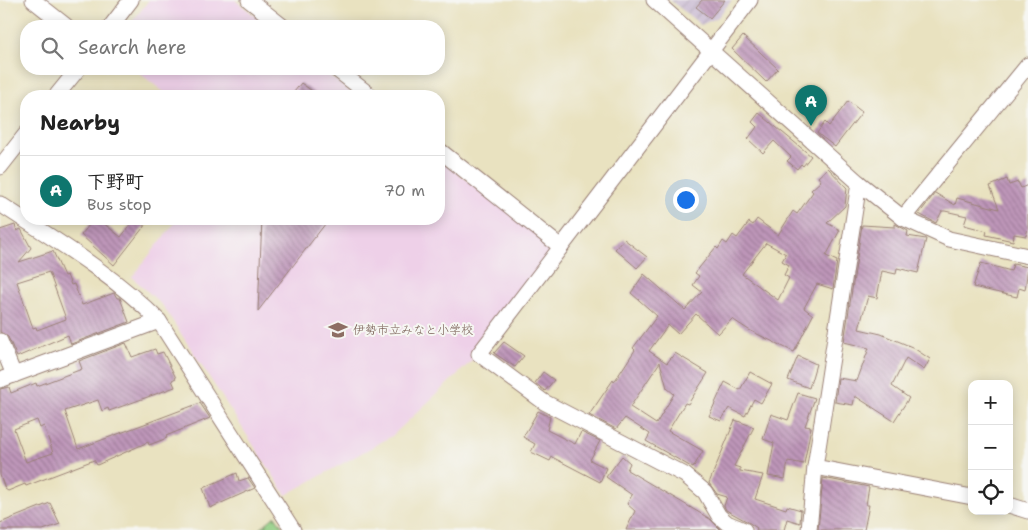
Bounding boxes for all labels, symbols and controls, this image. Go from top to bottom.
search box [20,20,445,75]
icon: search [38,34,66,62]
text: Search here [78,35,187,60]
pin: A [795,85,827,126]
text: Nearby [40,109,120,137]
text: 下野町 [87,169,144,194]
text: A [50,180,62,201]
text: 70 m [384,180,425,201]
your location [673,187,699,213]
text: Bus stop [87,194,152,215]
school or university icon: 伊勢市立みなと小学校 [327,319,349,341]
place label: 伊勢市立みなと小学校 [353,322,473,338]
map controls [968,380,1013,515]
button: + [968,380,1013,425]
button: − [968,425,1013,470]
button: locate [968,470,1013,515]

